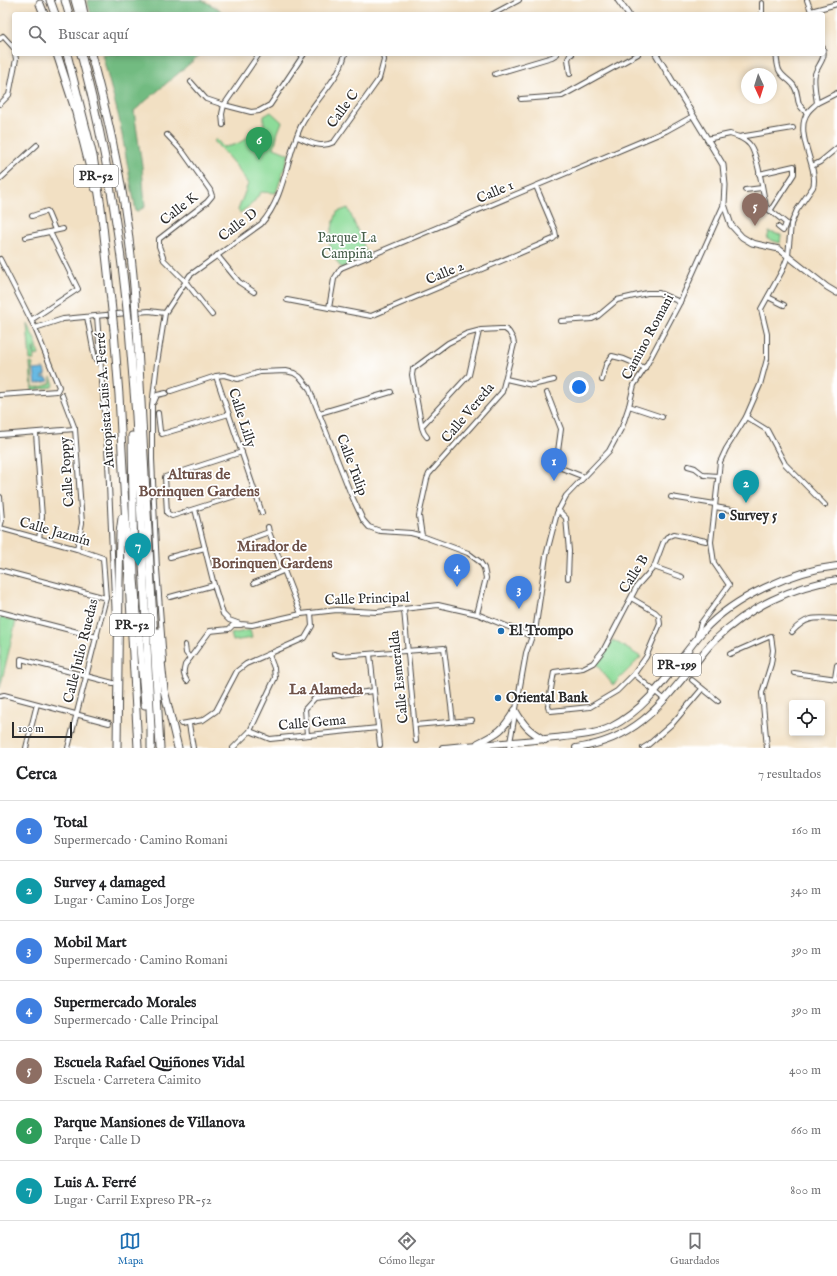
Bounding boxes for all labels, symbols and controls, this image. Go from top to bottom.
search box [12,12,825,56]
icon: search [26,23,48,45]
text: Buscar aquí [58,25,128,44]
north arrow [741,68,777,104]
street label: Calle C [323,86,363,132]
pin: 6 [246,127,272,160]
road number: PR-52 [74,165,118,187]
street label: Calle 1 [474,176,516,208]
street label: Calle K [156,188,202,229]
pin: 5 [742,193,768,226]
street label: Calle D [215,204,261,246]
park label: Parque La Campiña [318,229,377,263]
street label: Calle 2 [423,257,467,289]
street label: Camino Romani [618,291,678,383]
street label: Autopista Luis A. Ferré [91,331,119,469]
your location [569,377,589,397]
street label: Calle Vereda [438,378,499,447]
street label: Calle Lilly [224,386,260,450]
street label: Calle Tulip [332,432,372,499]
street label: Calle Poppy [56,436,78,508]
pin: 1 [541,448,567,481]
district label: Alturas de Borinquen Gardens [139,465,260,501]
pin: 2 [733,470,759,503]
place label: Survey 5 [730,507,777,525]
marker: Survey 5 [717,511,727,521]
street label: Calle Jazmín [17,513,93,551]
pin: 7 [125,533,151,566]
district label: Mirador de Borinquen Gardens [212,537,333,573]
street label: Calle B [615,551,653,597]
pin: 4 [444,554,470,587]
pin: 3 [506,576,532,609]
street label: Calle Principal [324,589,410,609]
street label: Calle Julio Ruedas [59,597,103,705]
road number: PR-52 [110,614,154,636]
place label: El Trompo [509,622,574,640]
marker: El Trompo [496,626,506,636]
street label: Calle Esmeralda [385,629,413,724]
road number: PR-199 [653,654,701,676]
district label: La Alameda [289,680,364,699]
place label: Oriental Bank [506,689,589,707]
marker: Oriental Bank [493,693,503,703]
map controls [789,700,825,736]
button: locate [789,700,825,736]
street label: Calle Gema [278,711,347,735]
scale bar [12,720,72,739]
text: 100 m [18,722,44,736]
text: Cerca [16,764,57,785]
text: 7 resultados [758,766,821,783]
text: Total [54,813,87,832]
text: 1 [27,822,31,839]
text: 160 m [791,822,821,839]
text: Supermercado · Camino Romani [54,832,228,849]
text: Survey 4 damaged [54,873,165,892]
text: 2 [26,882,32,899]
text: 340 m [791,882,821,899]
text: Lugar · Camino Los Jorge [54,892,195,909]
text: Mobil Mart [54,933,127,952]
text: 3 [27,942,31,959]
text: 390 m [791,942,821,959]
text: Supermercado · Camino Romani [54,952,228,969]
text: Supermercado Morales [54,993,196,1012]
text: 4 [26,1002,32,1019]
text: 390 m [791,1002,821,1019]
text: Supermercado · Calle Principal [54,1012,218,1029]
text: Escuela Rafael Quiñones Vidal [54,1053,245,1072]
text: 5 [27,1062,31,1079]
text: 400 m [789,1062,821,1079]
text: Escuela · Carretera Caimito [54,1072,201,1089]
text: Parque Mansiones de Villanova [54,1113,245,1132]
text: 6 [26,1122,32,1139]
text: 660 m [791,1122,821,1139]
text: Parque · Calle D [54,1132,141,1149]
text: Luis A. Ferré [54,1173,136,1192]
text: 7 [26,1182,32,1199]
text: 800 m [790,1182,821,1199]
text: Lugar · Carril Expreso PR-52 [54,1192,212,1209]
tab: Mapa [118,1230,143,1268]
tab: Cómo llegar [378,1230,435,1268]
tab: Guardados [670,1230,719,1268]

